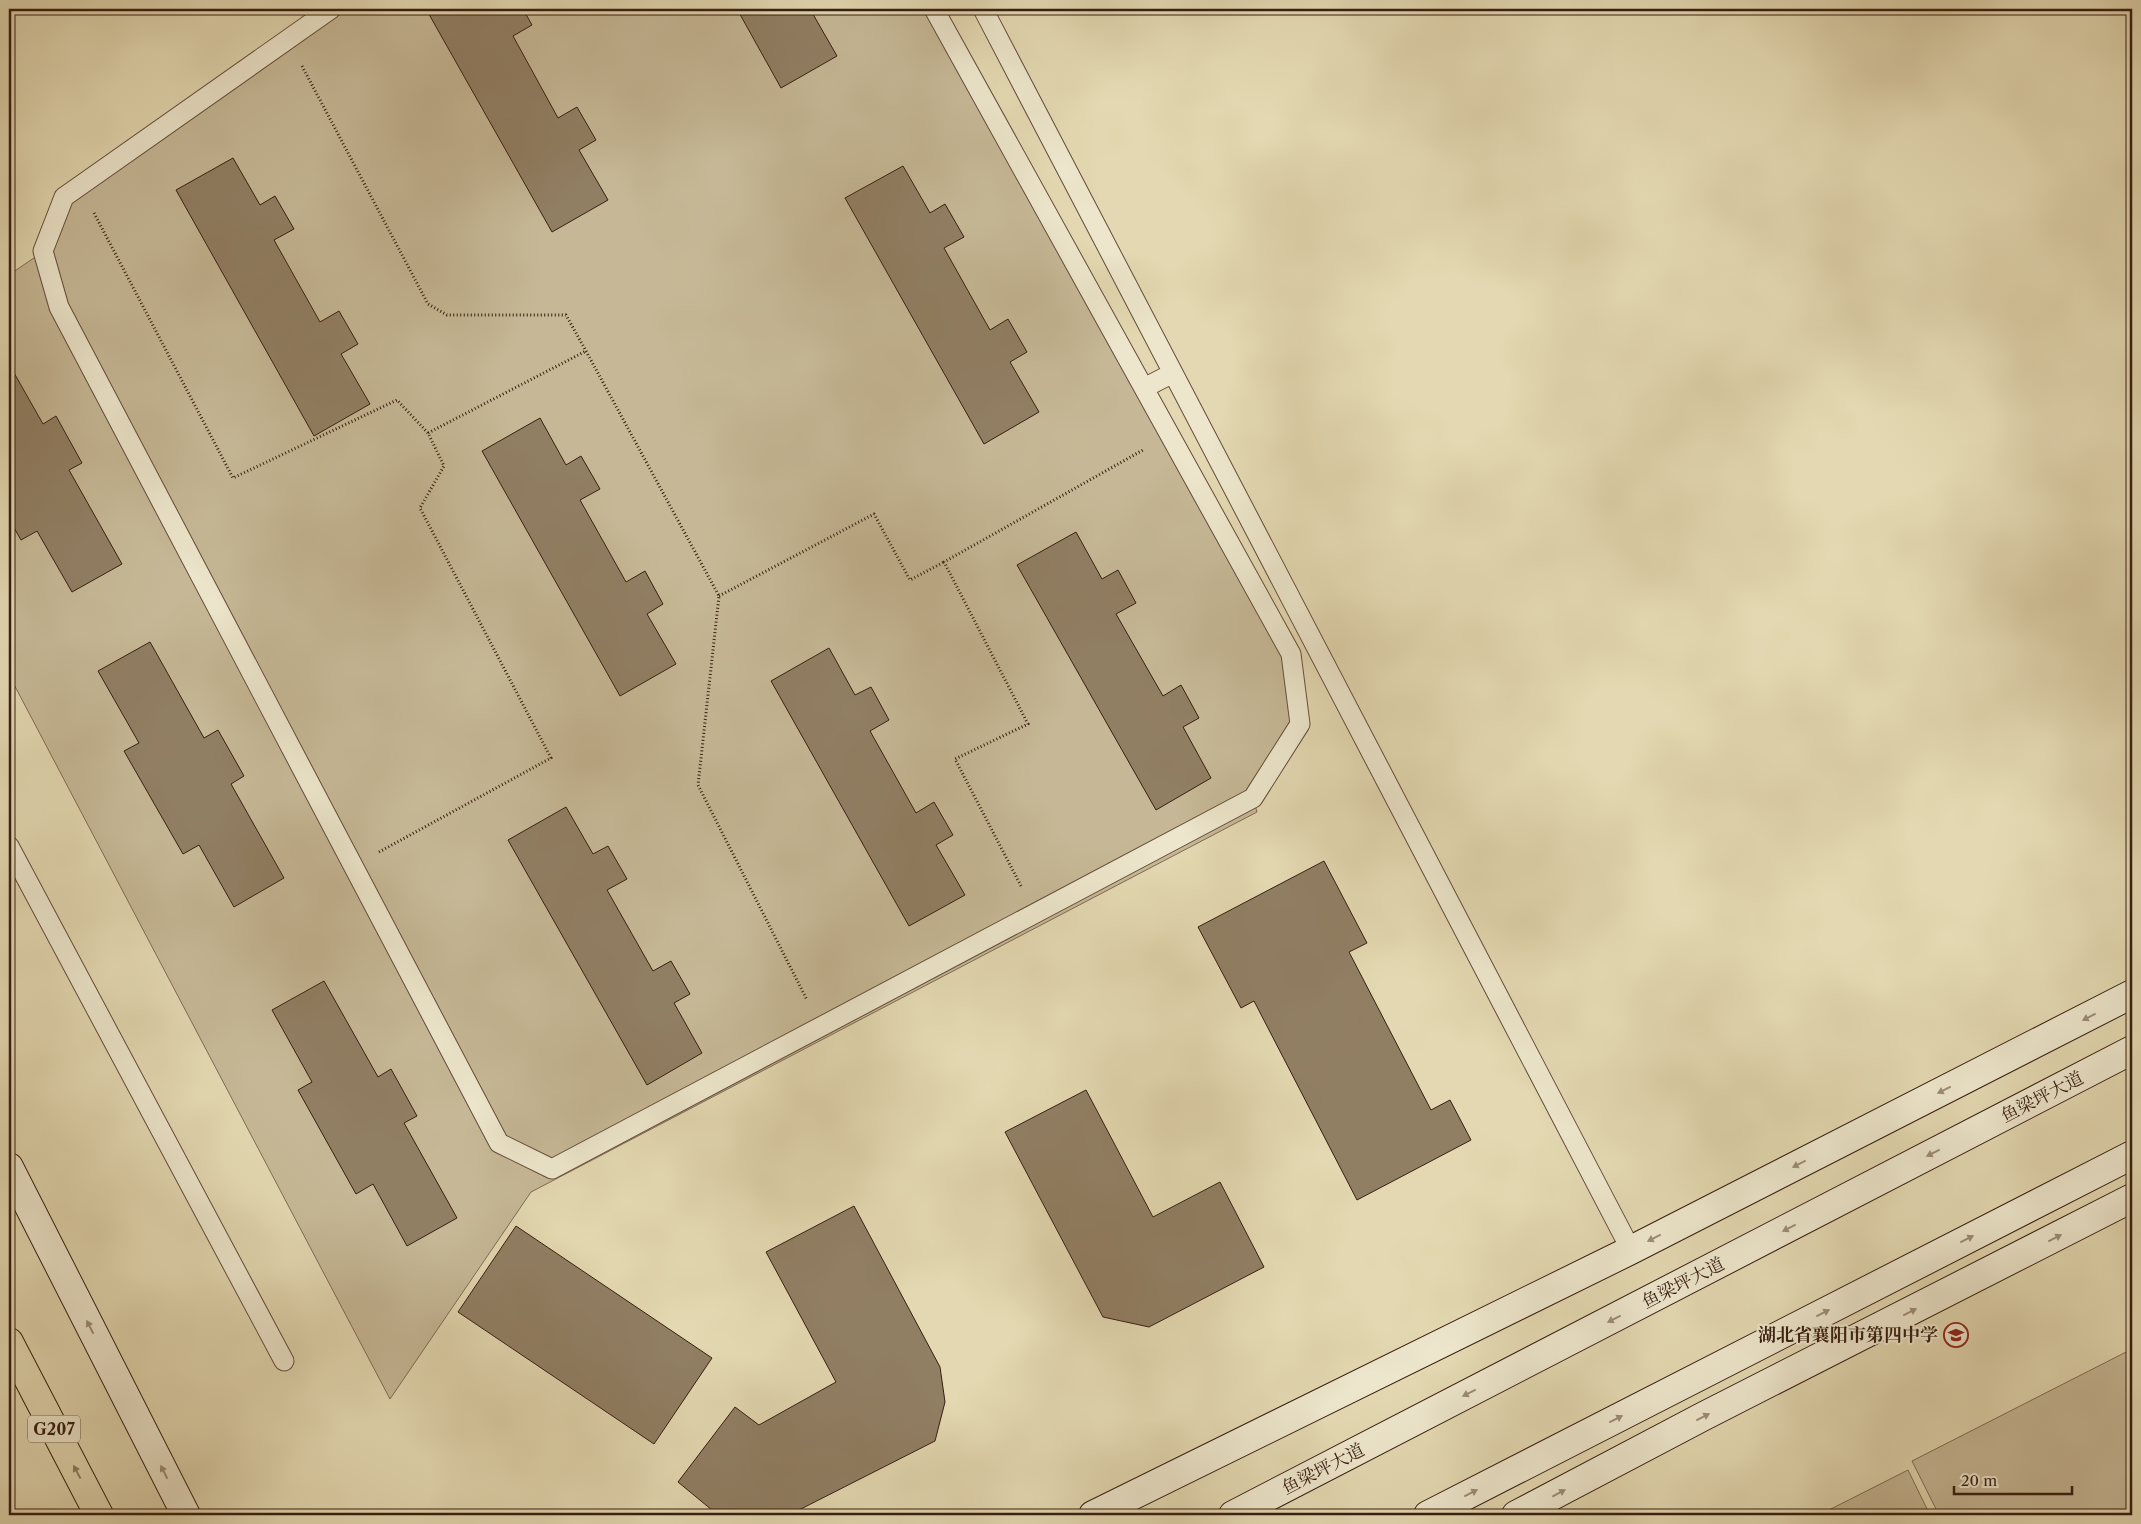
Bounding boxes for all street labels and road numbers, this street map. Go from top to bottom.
street label: 鱼梁坪大道 [1997,1067,2087,1127]
street label: 鱼梁坪大道 [1638,1253,1728,1313]
road number: G207 [28,1416,80,1442]
street label: 鱼梁坪大道 [1278,1439,1368,1499]

